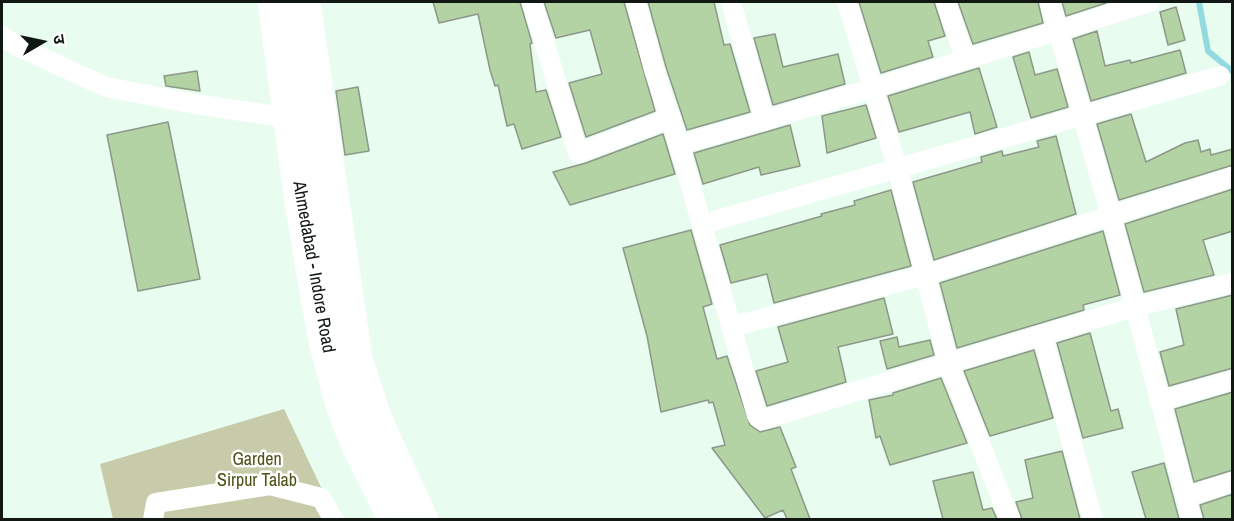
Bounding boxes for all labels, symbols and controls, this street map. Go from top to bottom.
north arrow [12,12,72,72]
text: उ [48,33,71,46]
street label: Ahmedabad - Indore Road [287,179,339,355]
park label: Garden Sirpur Talab [217,449,297,492]

